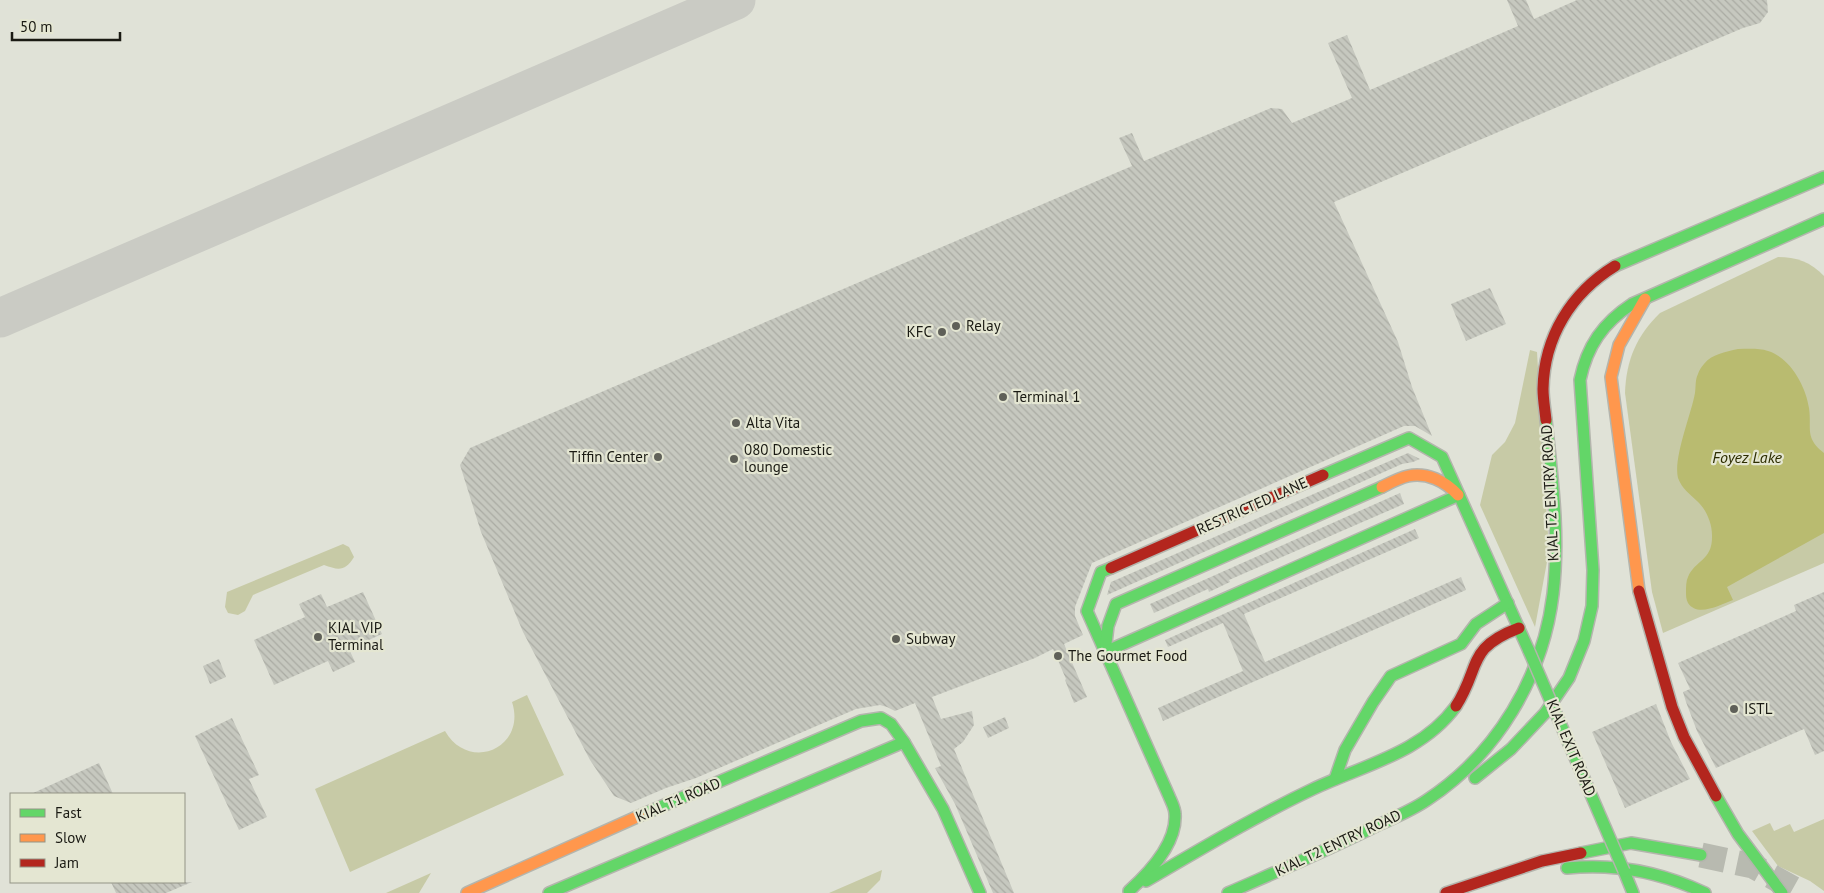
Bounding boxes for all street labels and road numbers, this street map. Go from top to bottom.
street label: KIAL T2 ENTRY ROAD [1536,424,1563,562]
street label: RESTRICTED LANE [1193,473,1310,539]
street label: KIAL EXIT ROAD [1542,696,1600,799]
street label: KIAL T1 ROAD [633,773,723,826]
street label: KIAL T2 ENTRY ROAD [1272,805,1404,880]

